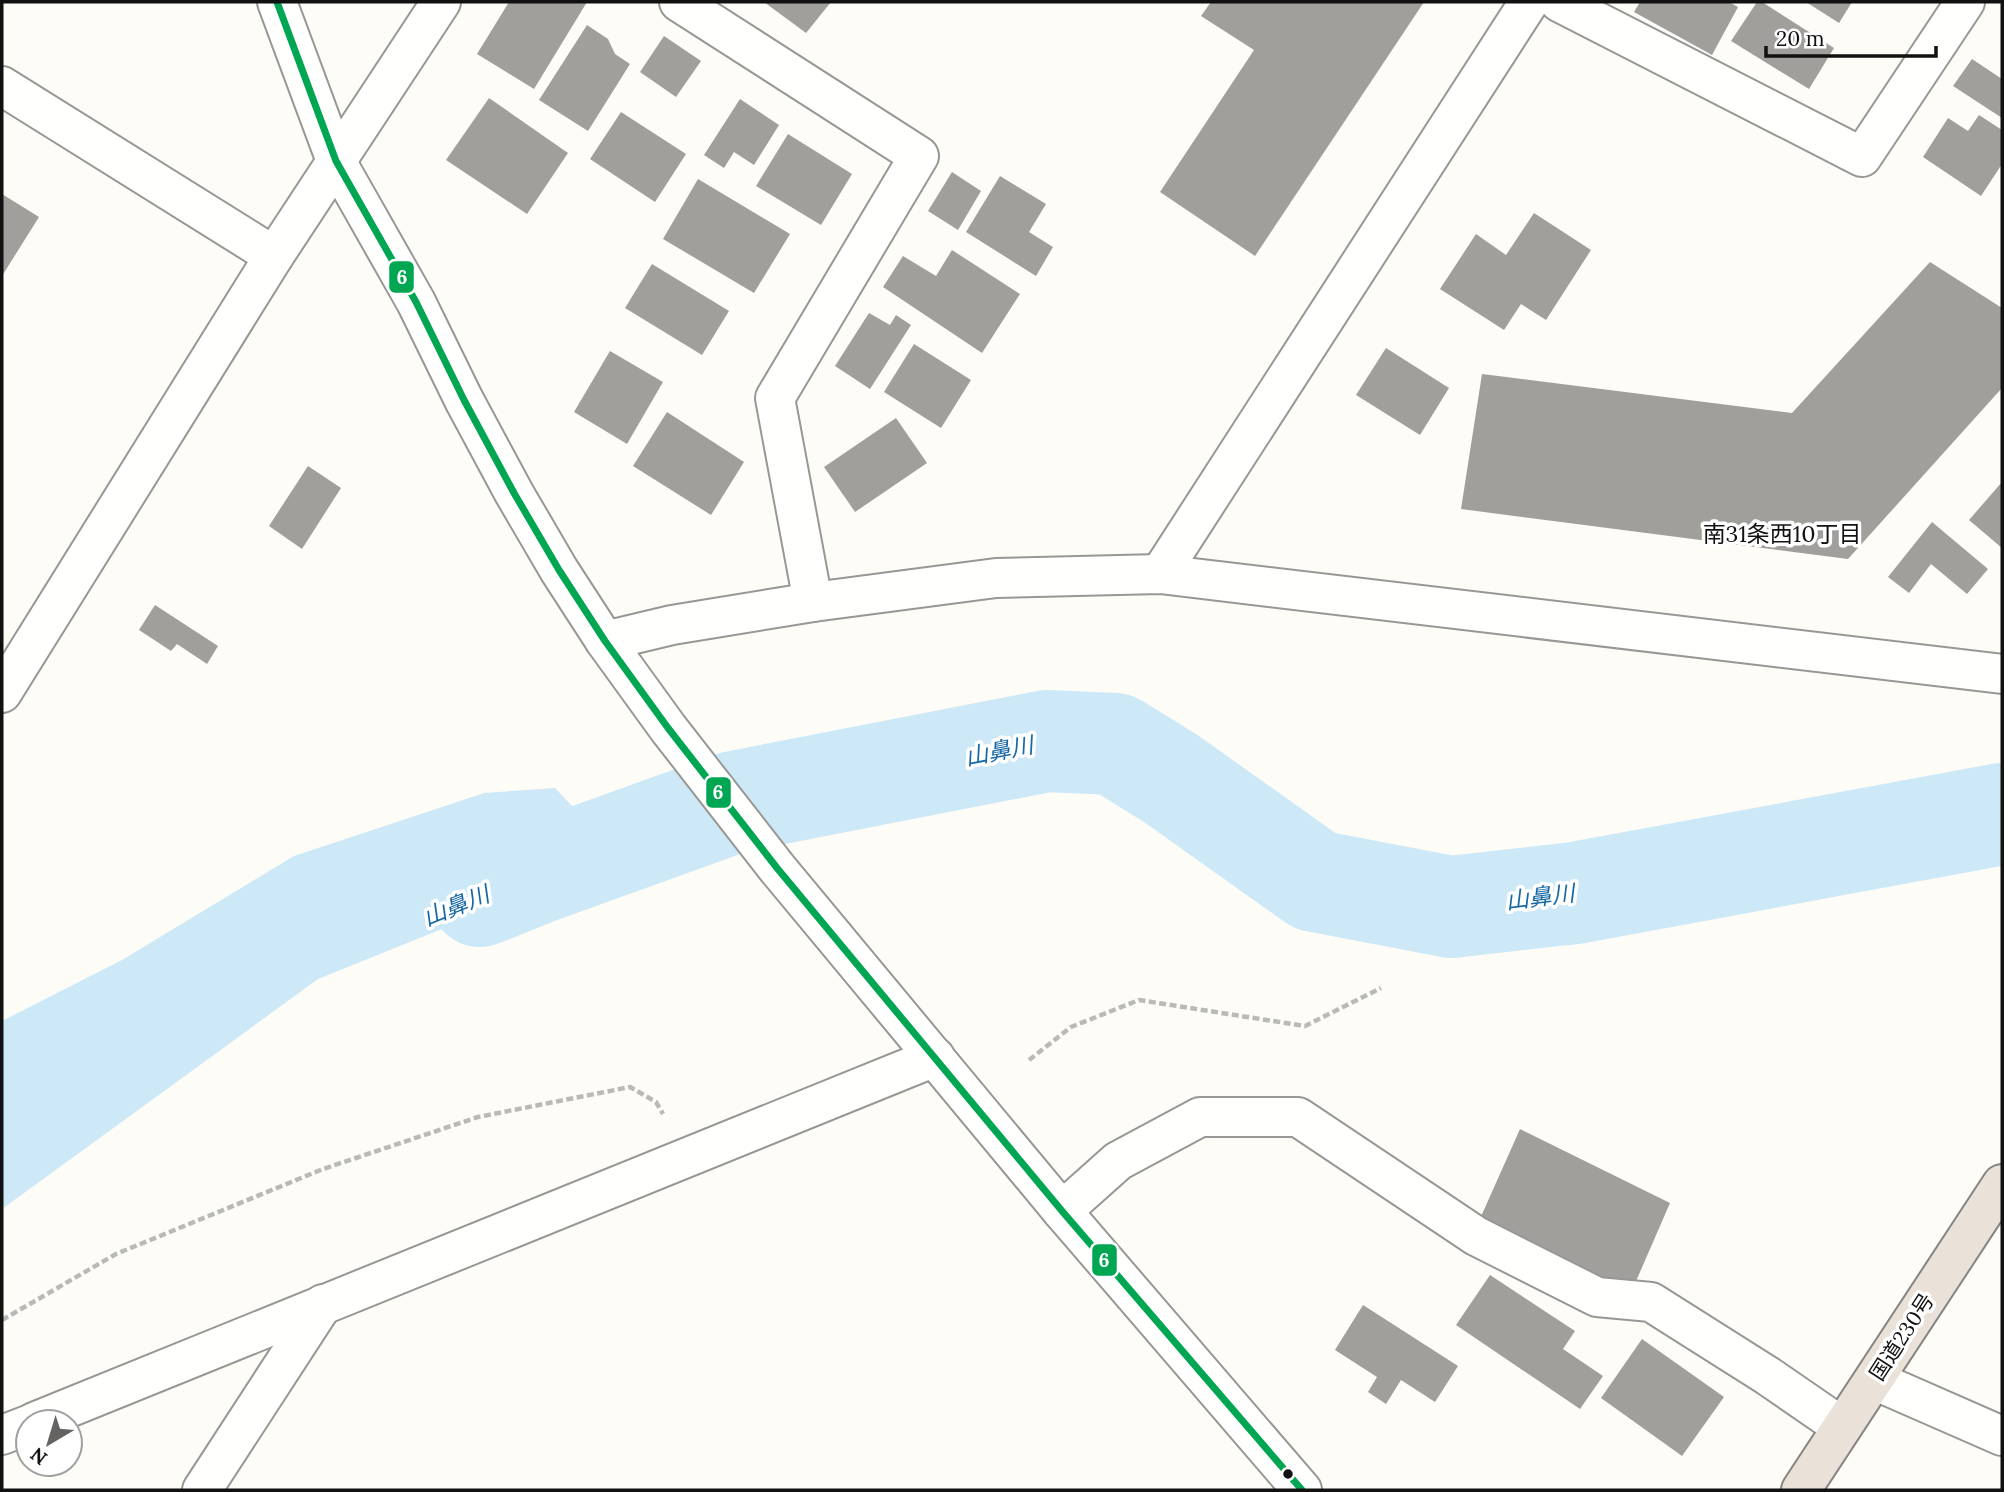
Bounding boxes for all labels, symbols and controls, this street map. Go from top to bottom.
scale bar [1766,14,1936,58]
text: 20 m [1776,25,1825,52]
line badge: 6 [388,260,415,294]
text: 6 [397,265,408,289]
district label: 南31条西10丁目 [1703,519,1861,548]
water label: 山鼻川 [962,729,1038,771]
line badge: 6 [705,776,732,809]
text: 6 [713,780,724,804]
water label: 山鼻川 [418,878,496,932]
water label: 山鼻川 [1504,878,1579,915]
line badge: 6 [1091,1243,1118,1277]
text: 6 [1099,1248,1110,1272]
street label: 国道230号 [1863,1288,1940,1385]
north arrow [14,1408,84,1478]
text: N [25,1442,52,1470]
unlabelled marker [1281,1467,1295,1481]

